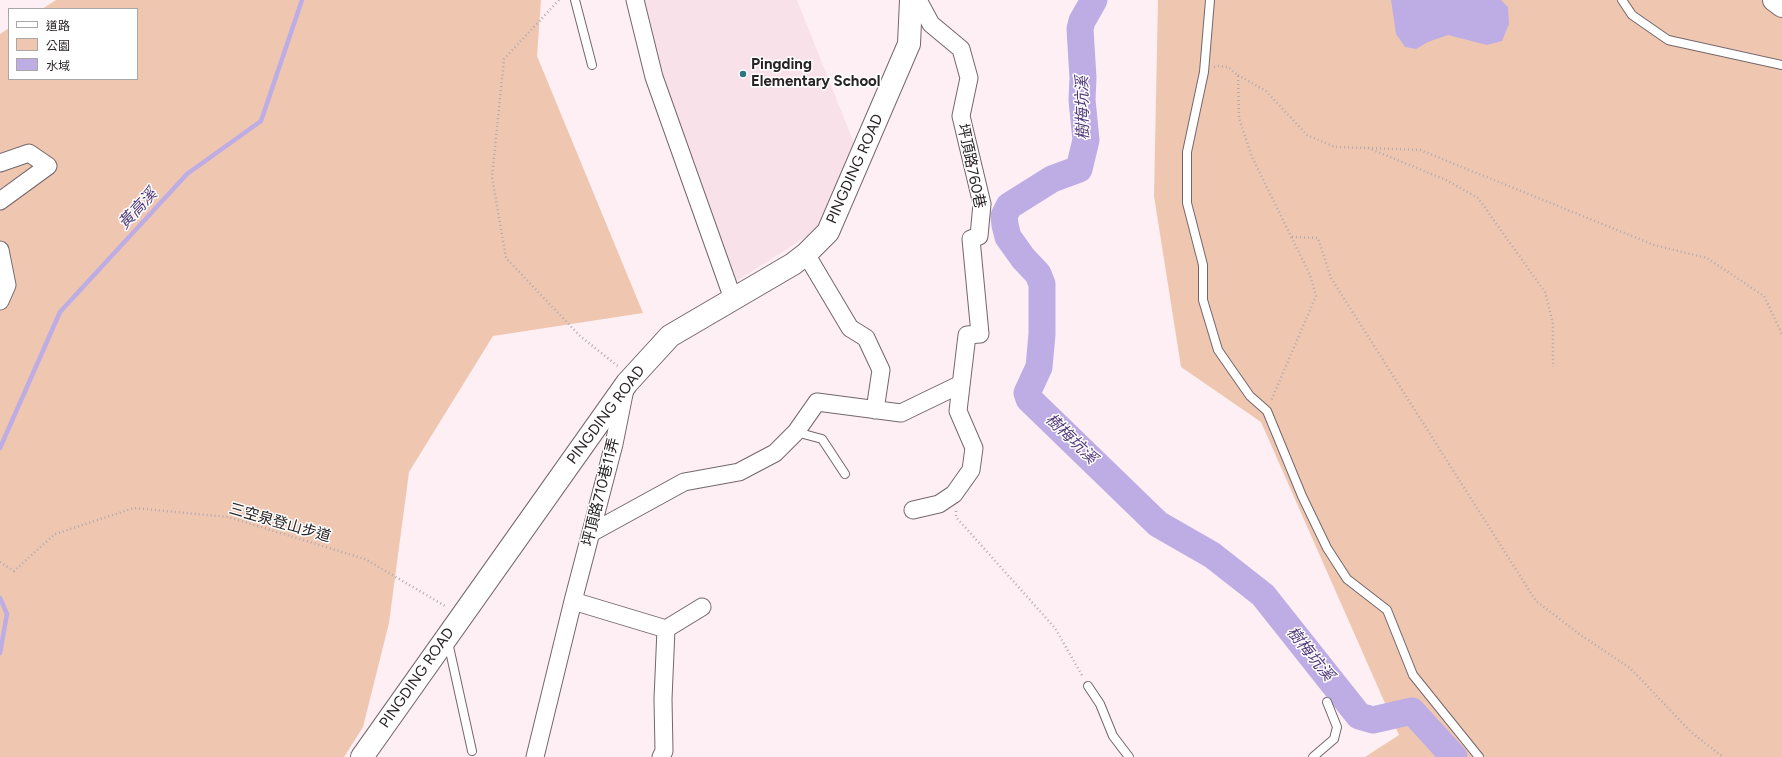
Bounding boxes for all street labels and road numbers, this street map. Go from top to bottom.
street label: PINGDING ROAD [823,111,887,227]
street label: 坪頂路760巷 [953,122,989,210]
street label: PINGDING ROAD [563,362,649,468]
street label: 坪頂路710巷11弄 [579,436,623,548]
street label: 三空泉登山步道 [227,500,333,546]
street label: PINGDING ROAD [376,624,458,732]

